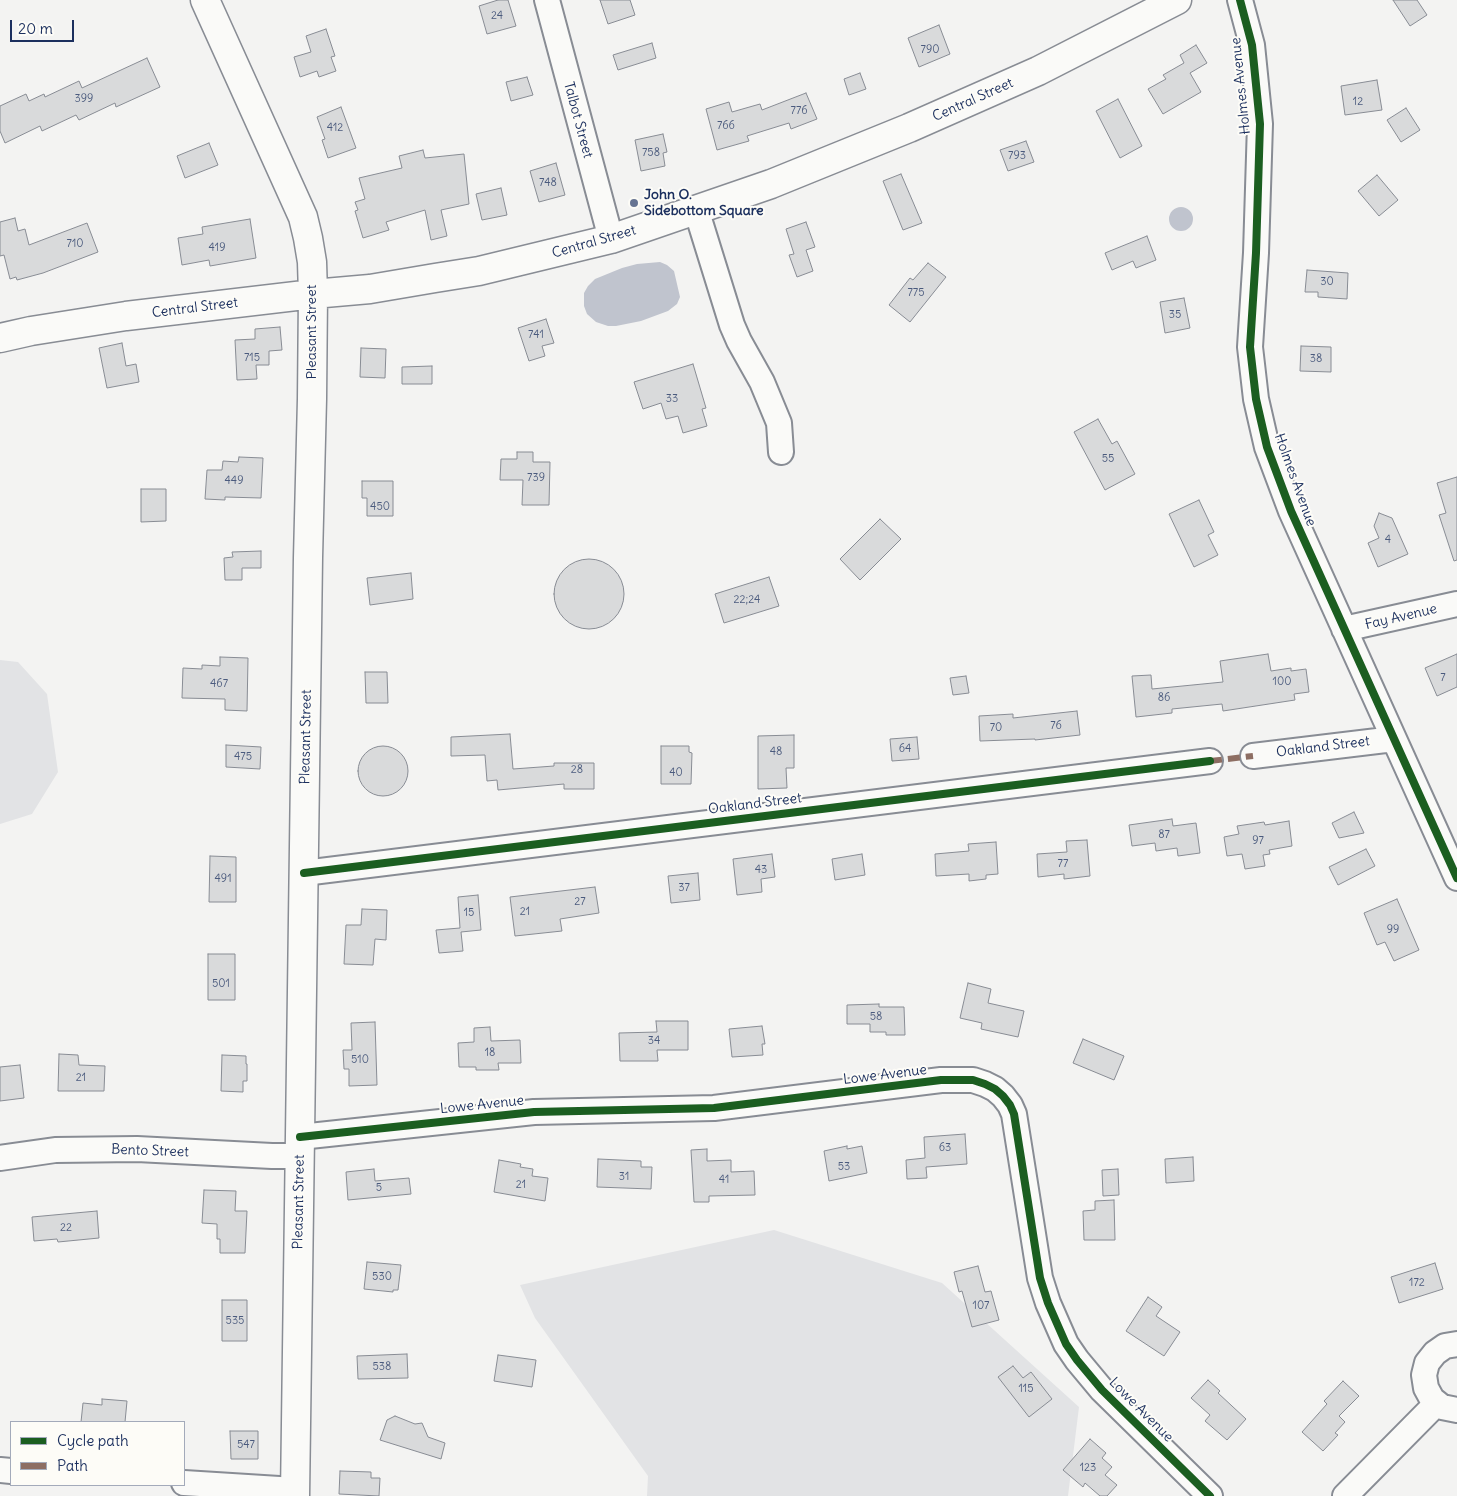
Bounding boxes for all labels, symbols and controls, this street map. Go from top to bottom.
house number: 24 [491,9,503,23]
scale bar [12,10,76,42]
text: 20 m [18,19,53,38]
street label: Holmes Avenue [1228,37,1254,135]
house number: 790 [921,43,939,57]
street label: Central Street [930,75,1016,125]
street label: Talbot Street [560,80,596,160]
house number: 399 [75,92,93,106]
house number: 12 [1353,95,1363,109]
house number: 776 [791,104,807,118]
house number: 766 [717,119,735,133]
house number: 412 [327,121,343,135]
house number: 758 [642,146,660,160]
house number: 793 [1008,149,1026,163]
house number: 748 [539,176,557,190]
place label: John O. Sidebottom Square [644,187,764,220]
marker: John O. Sidebottom Square [628,197,640,209]
street label: Central Street [550,222,638,262]
house number: 710 [67,237,83,251]
house number: 419 [209,241,225,255]
house number: 30 [1320,275,1334,289]
street label: Pleasant Street [304,285,320,379]
house number: 775 [907,286,925,300]
street label: Central Street [151,294,239,322]
house number: 35 [1169,308,1181,322]
house number: 741 [528,328,544,342]
house number: 715 [244,351,260,365]
house number: 38 [1310,352,1322,366]
house number: 33 [666,392,678,406]
street label: Holmes Avenue [1270,431,1320,529]
house number: 55 [1102,452,1114,466]
house number: 739 [527,471,545,485]
house number: 449 [224,474,244,488]
house number: 450 [370,500,390,514]
house number: 4 [1385,533,1391,547]
house number: 22;24 [734,593,760,607]
street label: Fay Avenue [1363,601,1439,633]
house number: 7 [1440,671,1446,685]
house number: 100 [1273,675,1291,689]
house number: 467 [210,677,228,691]
street label: Pleasant Street [297,689,315,785]
house number: 86 [1158,691,1170,705]
house number: 76 [1050,719,1062,733]
house number: 70 [990,721,1002,735]
street label: Oakland Street [1275,733,1371,761]
house number: 64 [899,742,911,756]
house number: 48 [770,745,782,759]
house number: 475 [234,750,252,764]
house number: 28 [571,763,583,777]
house number: 40 [669,766,683,780]
street label: Oakland Street [707,790,803,818]
house number: 87 [1158,828,1170,842]
house number: 97 [1252,834,1264,848]
house number: 77 [1058,857,1068,871]
house number: 43 [755,863,767,877]
house number: 491 [214,872,232,886]
house number: 37 [678,881,690,895]
house number: 27 [574,895,586,909]
house number: 21 [520,905,530,919]
house number: 15 [464,906,474,920]
house number: 99 [1387,923,1399,937]
house number: 501 [212,977,230,991]
house number: 58 [870,1010,882,1024]
house number: 34 [648,1034,660,1048]
house number: 18 [485,1046,495,1060]
house number: 510 [351,1053,369,1067]
street label: Lowe Avenue [842,1062,928,1088]
house number: 21 [76,1071,86,1085]
street label: Lowe Avenue [439,1092,525,1118]
street label: Bento Street [111,1141,189,1161]
house number: 63 [939,1141,951,1155]
street label: Pleasant Street [290,1154,308,1250]
house number: 53 [838,1160,850,1174]
house number: 31 [619,1170,629,1184]
house number: 41 [719,1173,729,1187]
house number: 21 [516,1178,526,1192]
house number: 5 [376,1181,382,1195]
house number: 22 [60,1221,72,1235]
house number: 530 [372,1270,392,1284]
house number: 172 [1409,1276,1425,1290]
house number: 107 [973,1299,989,1313]
house number: 535 [226,1314,244,1328]
house number: 538 [373,1360,391,1374]
street label: Lowe Avenue [1105,1374,1177,1446]
house number: 115 [1018,1382,1034,1396]
legend [10,1421,185,1486]
text: Cycle path [57,1431,129,1450]
house number: 547 [237,1438,255,1452]
text: Path [57,1456,88,1475]
house number: 123 [1080,1461,1096,1475]

